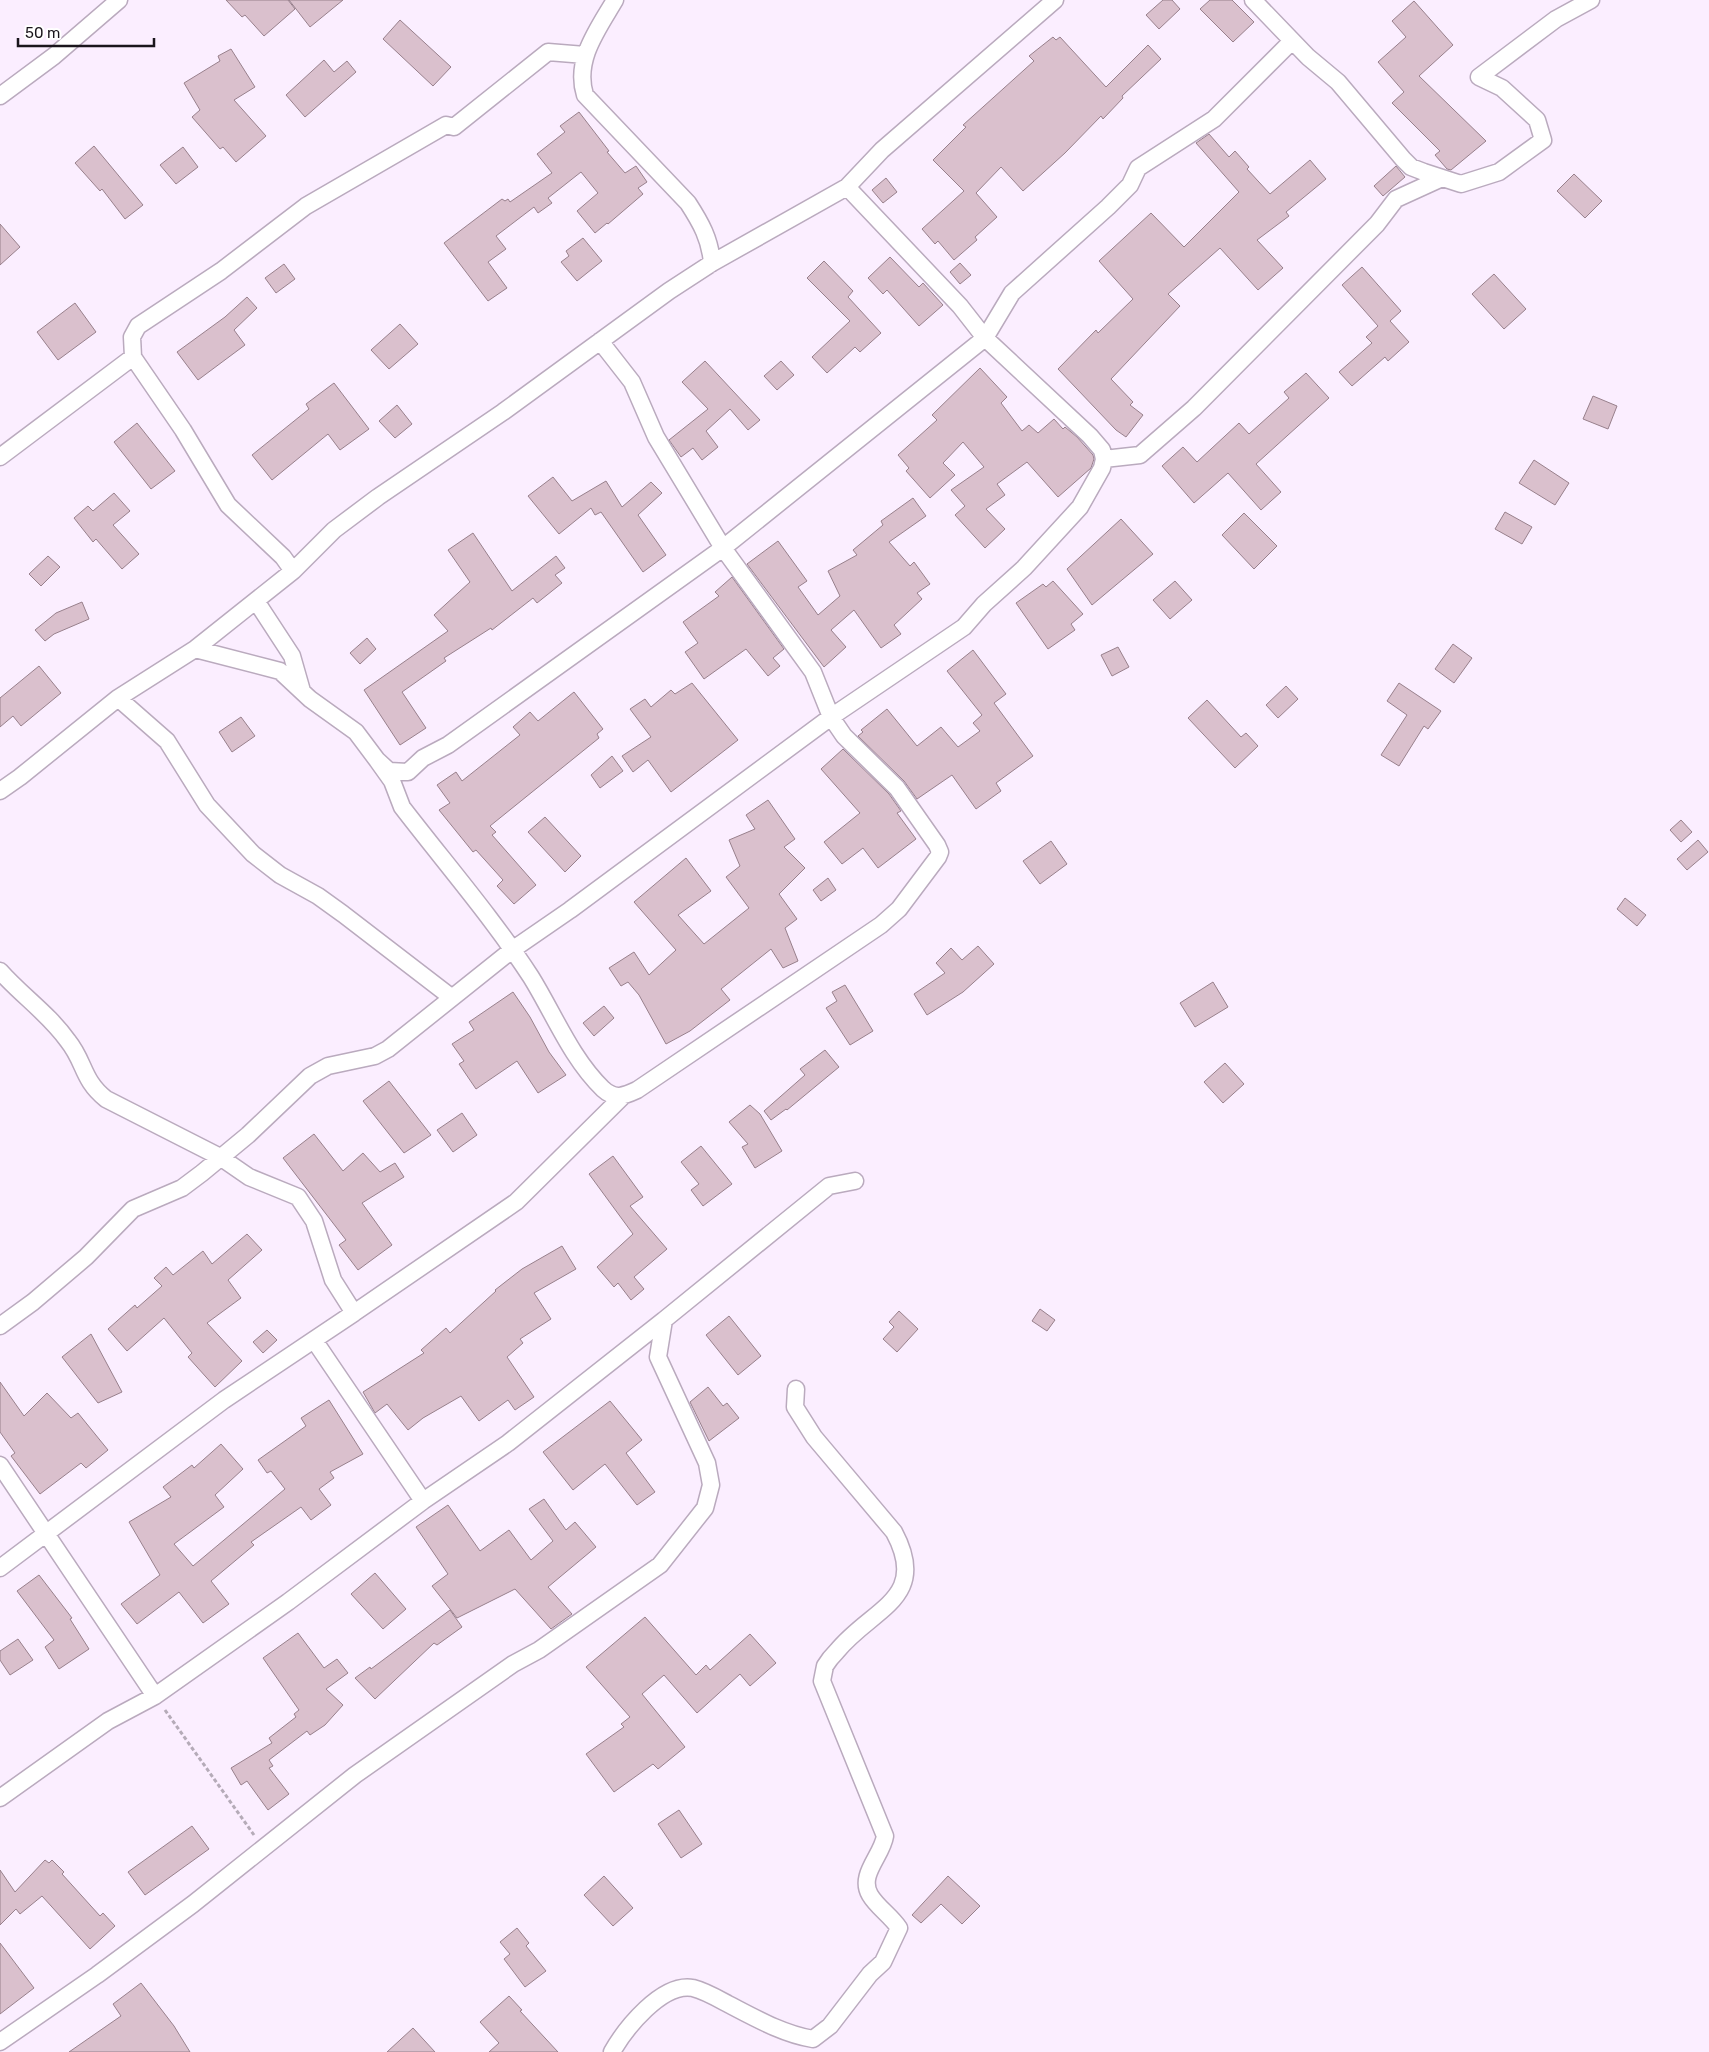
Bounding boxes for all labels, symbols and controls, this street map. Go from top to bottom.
scale bar [18,15,154,47]
text: 50 m [25,24,60,42]

